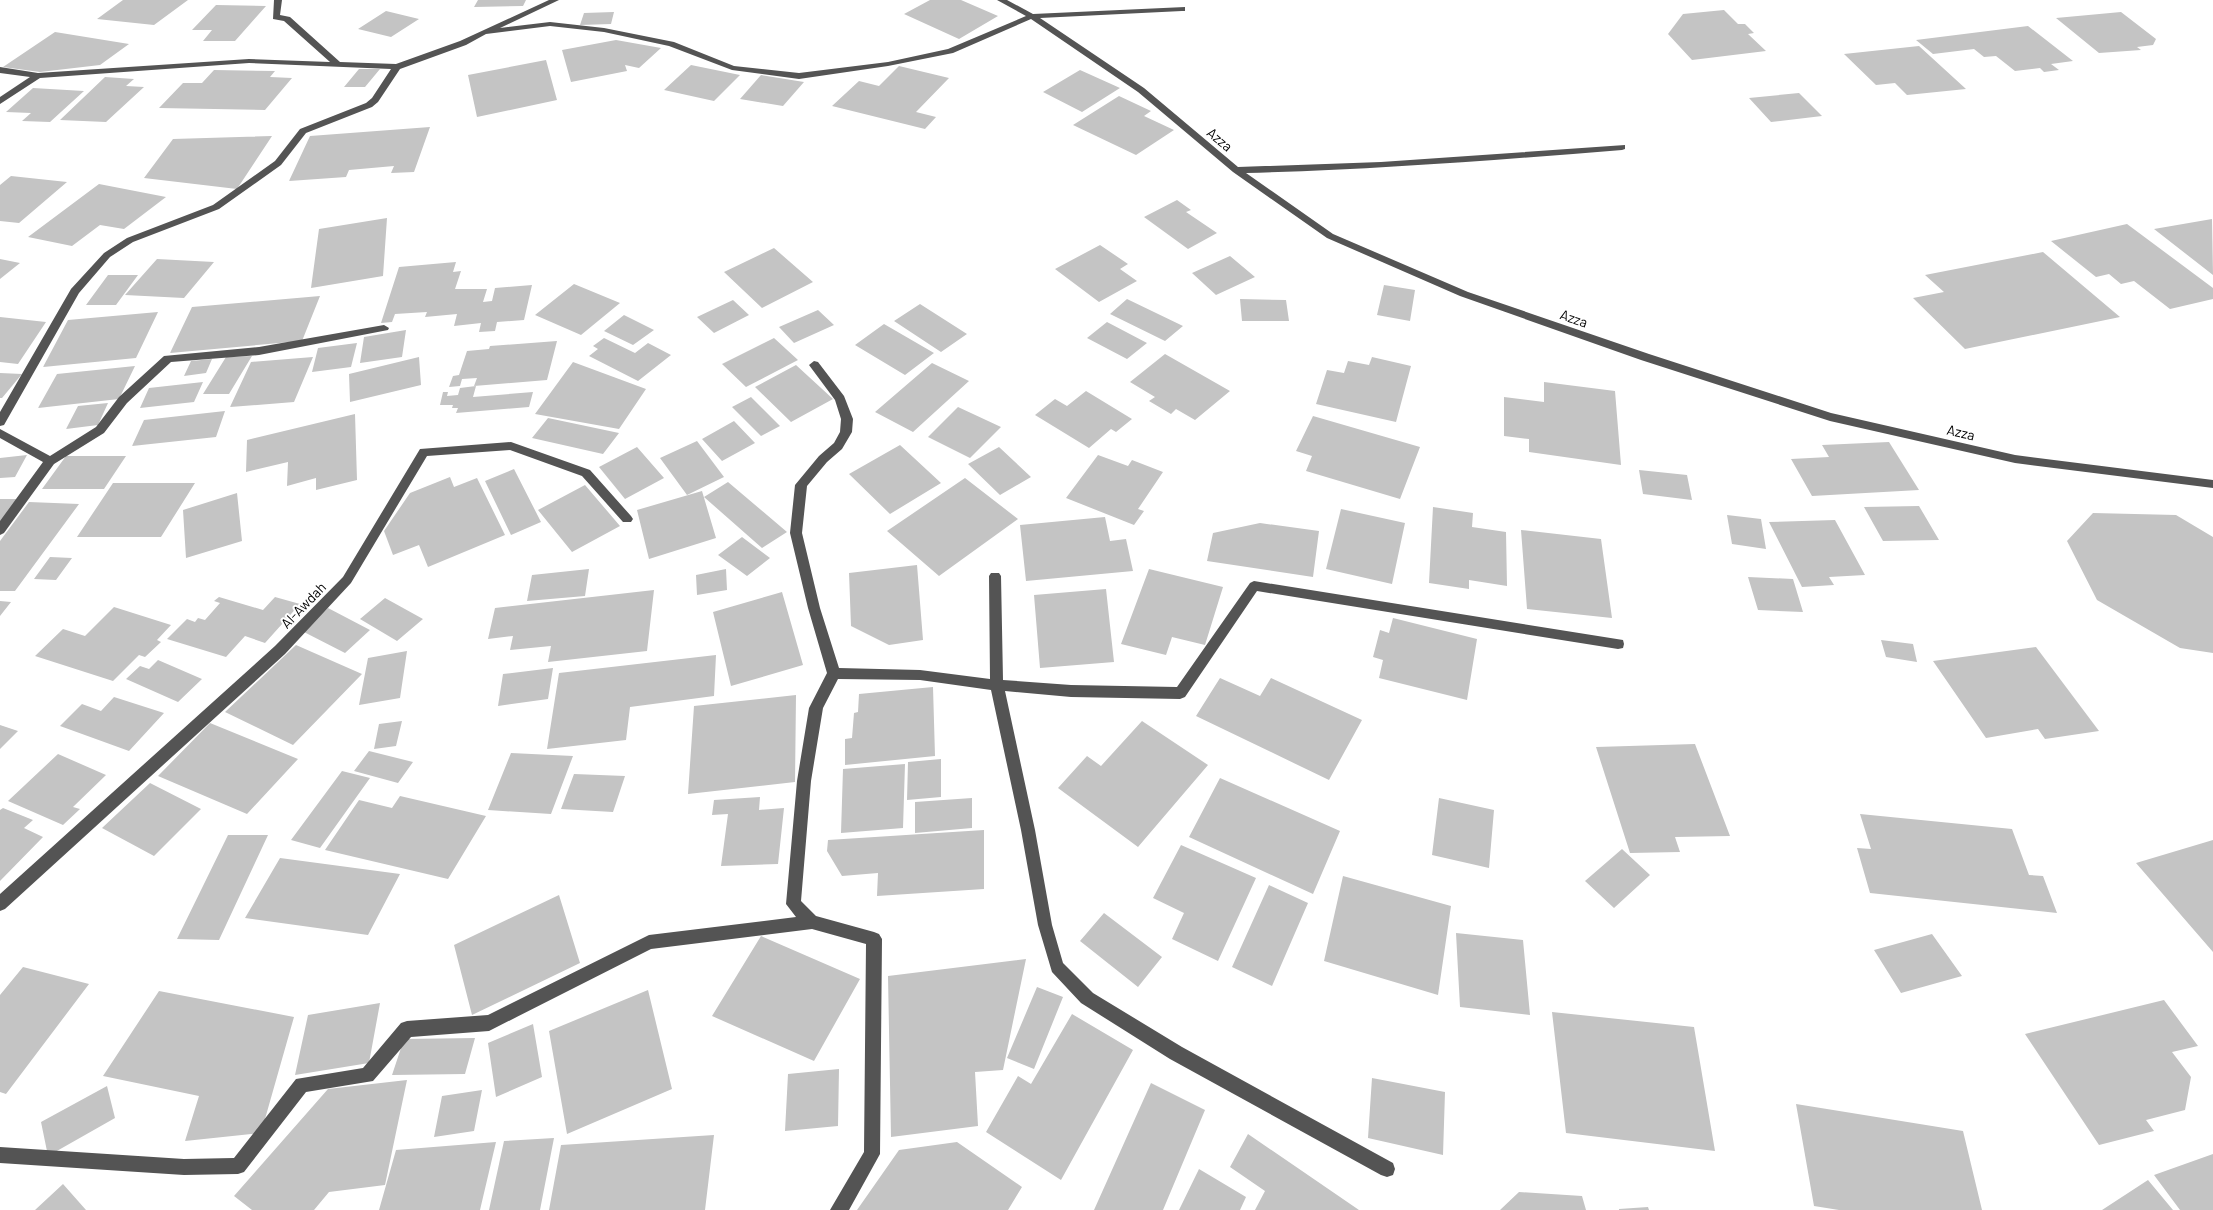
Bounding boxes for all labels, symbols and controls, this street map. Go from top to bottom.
street label: Azza [1204,123,1236,155]
street label: Azza [1558,305,1590,331]
street label: Azza [1945,421,1977,443]
street label: Al-Awdah [277,578,329,632]

